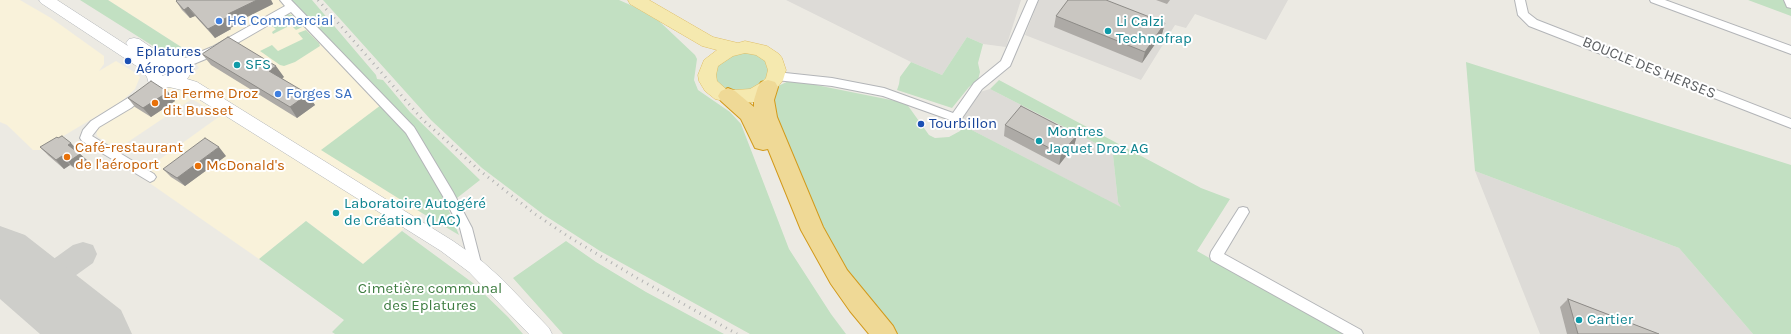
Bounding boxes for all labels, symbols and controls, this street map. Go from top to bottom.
place label: HG Commercial [227,12,333,30]
place label: Li Calzi Technofrap [1116,13,1192,48]
marker: HG Commercial [214,16,224,26]
marker: Li Calzi Technofrap [1103,26,1113,36]
street label: BOUCLE DES HERSES [1580,33,1718,103]
place label: Eplatures Aéroport [136,43,201,78]
marker: Eplatures Aéroport [123,56,133,66]
place label: SFS [245,56,271,74]
marker: SFS [232,60,242,70]
place label: La Ferme Droz dit Busset [163,85,258,120]
place label: Forges SA [286,85,352,103]
marker: Forges SA [273,89,283,99]
marker: La Ferme Droz dit Busset [150,98,160,108]
place label: Tourbillon [929,115,997,133]
marker: Tourbillon [916,119,926,129]
place label: Montres Jaquet Droz AG [1047,123,1149,158]
marker: Montres Jaquet Droz AG [1034,136,1044,146]
place label: Café-restaurant de l'aéroport [75,139,183,174]
marker: Café-restaurant de l'aéroport [62,152,72,162]
place label: McDonald's [206,157,285,175]
marker: McDonald's [193,161,203,171]
place label: Laboratoire Autogéré de Création (LAC) [344,195,486,230]
marker: Laboratoire Autogéré de Création (LAC) [331,208,341,218]
park label: Cimetière communal des Eplatures [358,280,502,315]
place label: Cartier [1587,311,1633,329]
marker: Cartier [1574,315,1584,325]

